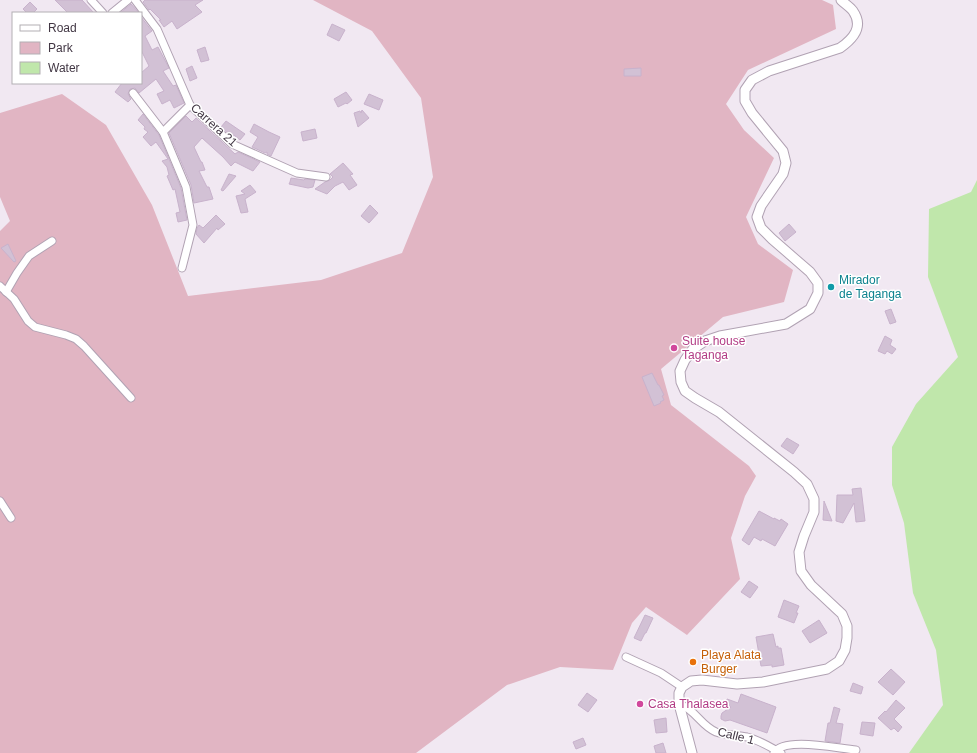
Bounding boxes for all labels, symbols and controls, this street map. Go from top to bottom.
legend [12,12,142,84]
text: Road [48,21,77,35]
text: Park [48,41,74,55]
text: Water [48,61,80,75]
street label: Carrera 21 [188,101,240,150]
place label: Mirador de Taganga [839,273,902,301]
marker: Mirador de Taganga [826,282,836,292]
place label: Suite house Taganga [682,334,746,362]
marker: Suite house Taganga [669,343,679,353]
place label: Playa Alata Burger [701,648,761,676]
marker: Playa Alata Burger [688,657,698,667]
place label: Casa Thalasea [648,697,729,711]
marker: Casa Thalasea [635,699,645,709]
street label: Calle 1 [716,725,756,747]

